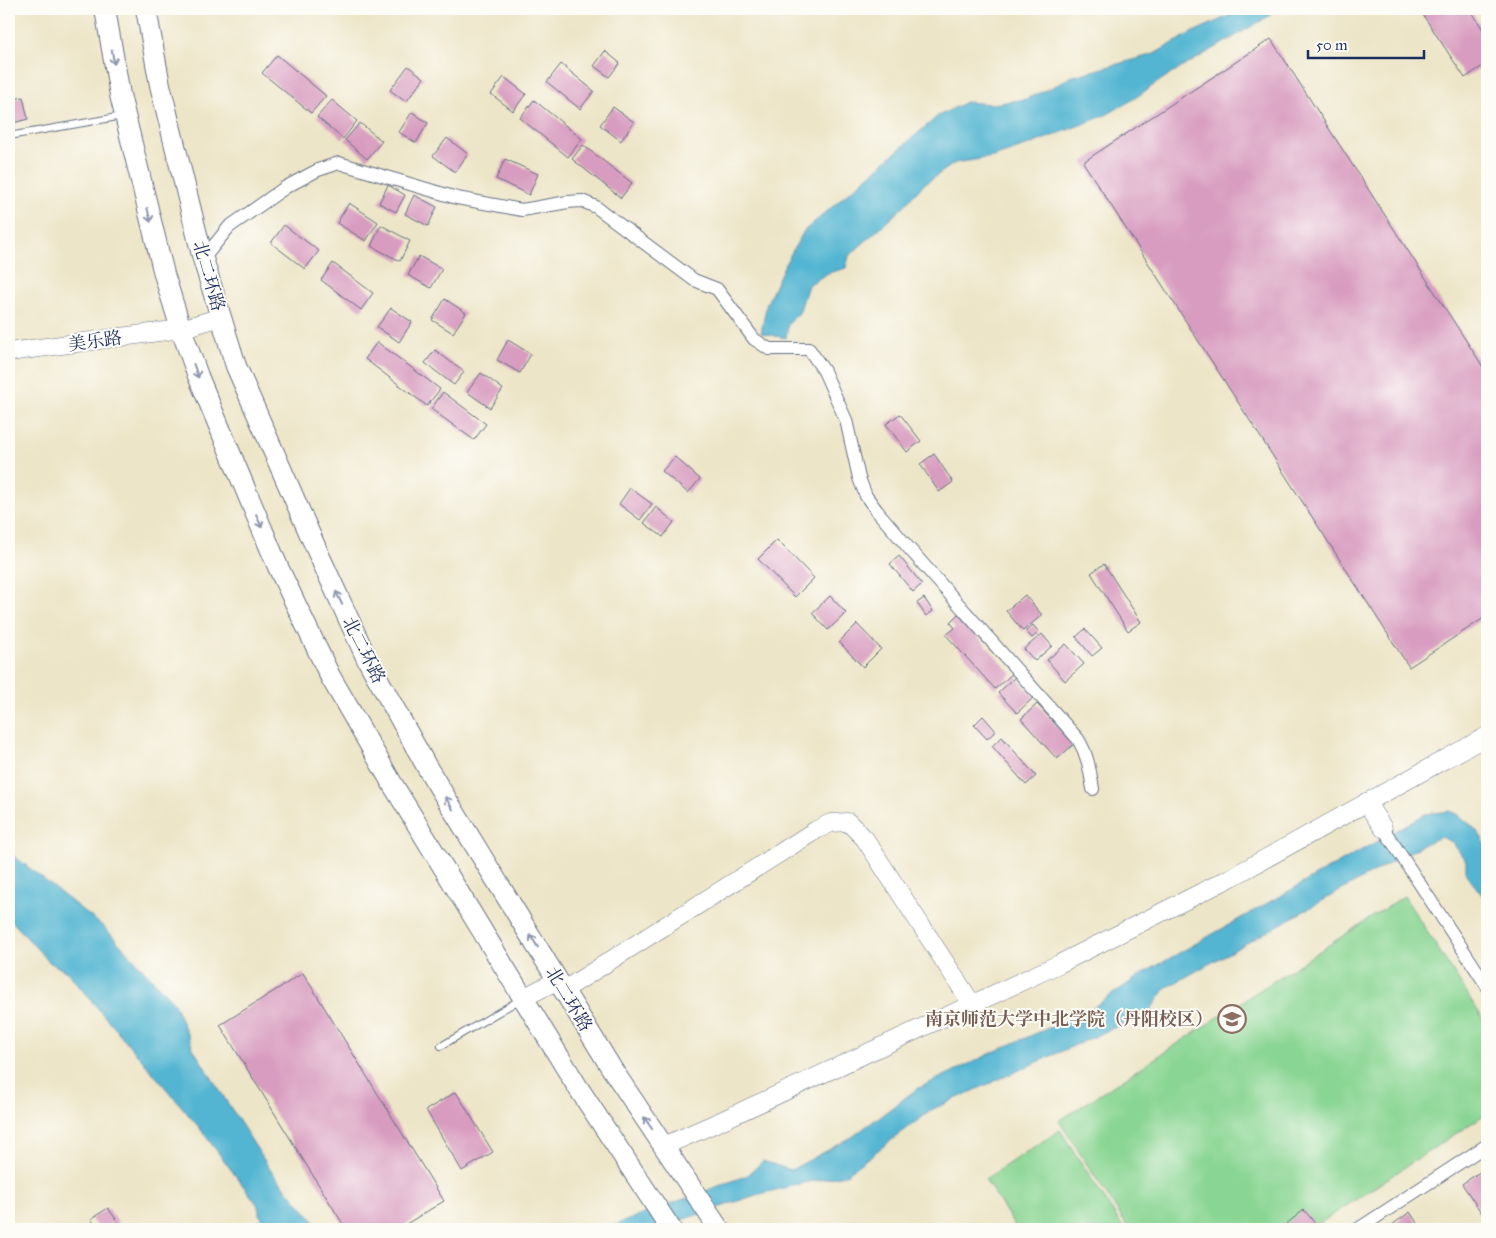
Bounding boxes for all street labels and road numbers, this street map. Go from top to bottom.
street label: 北二环路 [189,238,229,314]
street label: 美乐路 [67,326,123,356]
street label: 北二环路 [338,613,390,687]
street label: 北二环路 [541,962,597,1036]

